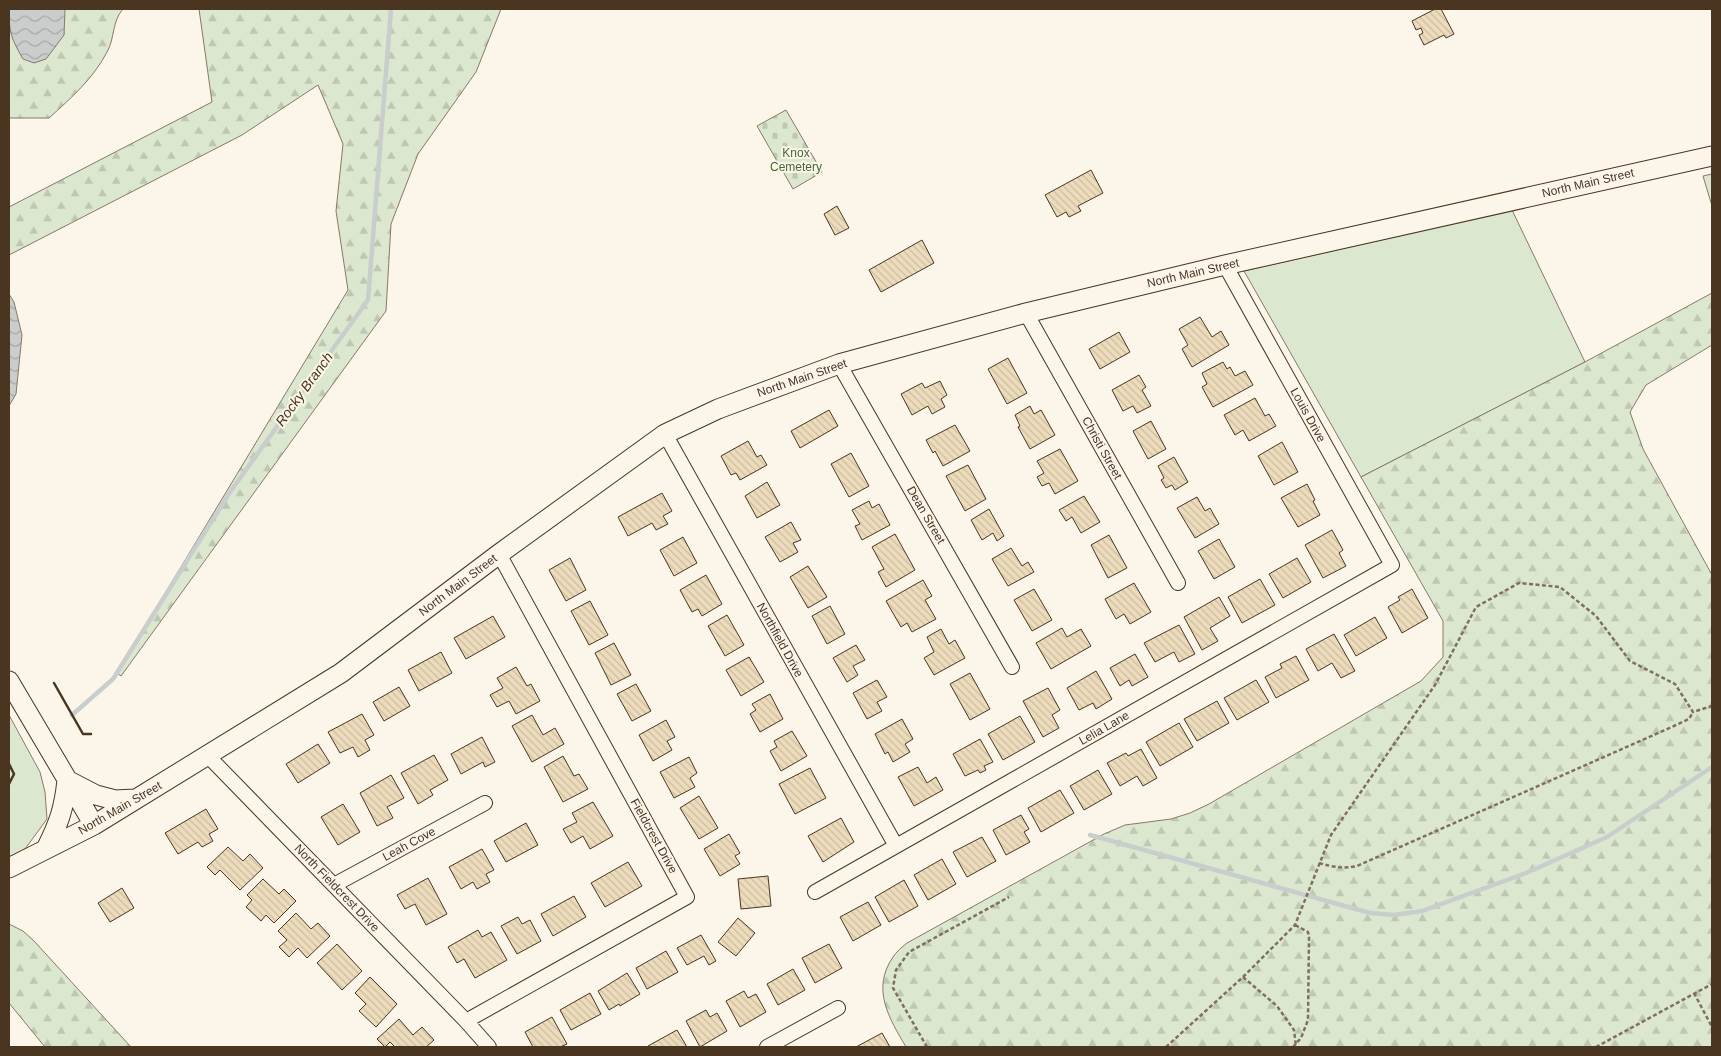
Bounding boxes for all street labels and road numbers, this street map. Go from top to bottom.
street label: North Main Street [1541,165,1636,200]
street label: North Main Street [1146,255,1241,290]
street label: North Main Street [755,356,849,400]
street label: Louis Drive [1287,385,1329,445]
street label: Christi Street [1079,414,1125,482]
street label: Dean Street [904,484,948,547]
street label: North Main Street [416,551,500,619]
street label: Northfield Drive [754,600,806,680]
street label: Lelia Lane [1077,708,1132,748]
street label: North Main Street [76,778,165,838]
street label: Fieldcrest Drive [628,796,680,876]
street label: Leah Cove [380,824,438,864]
street label: North Fieldcrest Drive [292,841,383,935]

